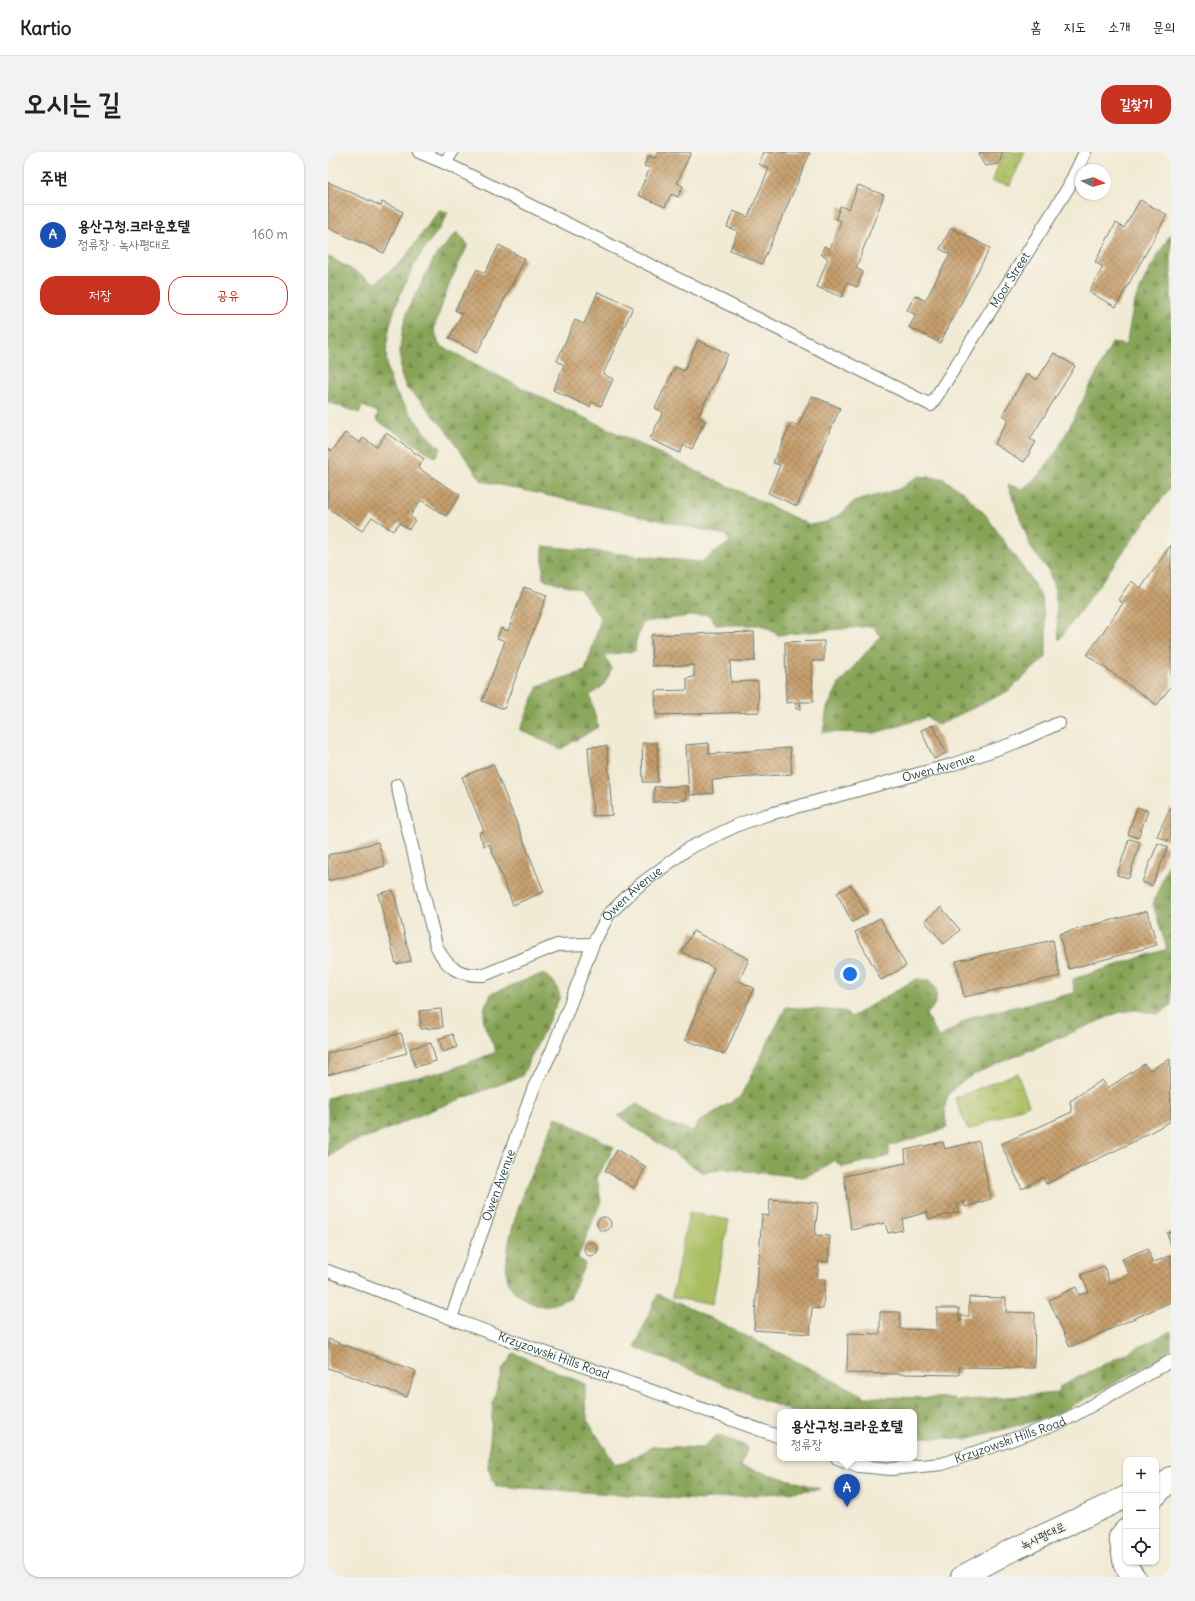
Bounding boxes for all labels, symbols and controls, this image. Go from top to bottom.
text: Kartio [20,16,72,40]
text: 홈 [1030,18,1041,36]
text: 지도 [1063,18,1086,36]
text: 소개 [1108,18,1130,36]
text: 문의 [1152,18,1175,36]
text: 오시는 길 [24,85,121,121]
button: 길찾기 [1101,85,1171,124]
north arrow [1075,164,1111,200]
text: 주변 [40,167,67,189]
text: 용산구청.크라운호텔 [78,216,190,235]
text: A [49,226,57,243]
text: 160 m [252,226,288,243]
text: 정류장 · 녹사평대로 [78,236,171,253]
street label: Moor Street [986,249,1033,310]
button: 저장 [40,276,160,315]
button: 공유 [168,276,288,315]
street label: Owen Avenue [900,749,977,785]
street label: Owen Avenue [599,863,665,923]
your location [840,964,860,984]
street label: Owen Avenue [478,1147,518,1223]
street label: Krzyzowski Hills Road [496,1328,611,1382]
popup [777,1409,917,1461]
street label: Krzyzowski Hills Road [952,1413,1069,1466]
text: 용산구청.크라운호텔 [791,1416,903,1435]
text: 정류장 [791,1436,823,1453]
map controls [1123,1457,1159,1565]
button: + [1123,1457,1159,1493]
pin: A [834,1474,860,1507]
button: − [1123,1493,1159,1529]
street label: 녹사평대로 [1018,1519,1068,1553]
button: locate [1123,1529,1159,1565]

